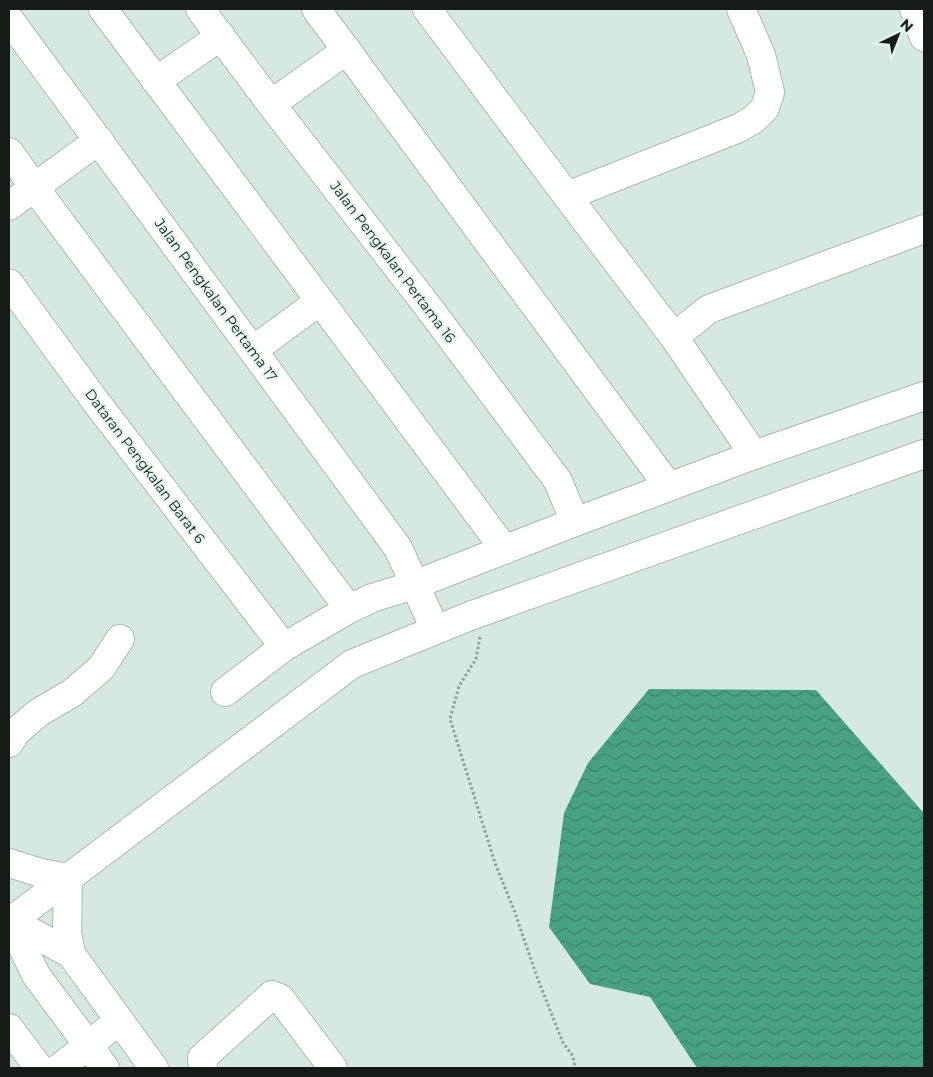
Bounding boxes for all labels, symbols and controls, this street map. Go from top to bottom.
north arrow [873,10,923,60]
text: N [897,15,917,36]
street label: Jalan Pengkalan Pertama 16 [326,177,460,347]
street label: Jalan Pengkalan Pertama 17 [150,214,281,385]
street label: Dataran Pengkalan Barat 6 [81,385,209,547]

